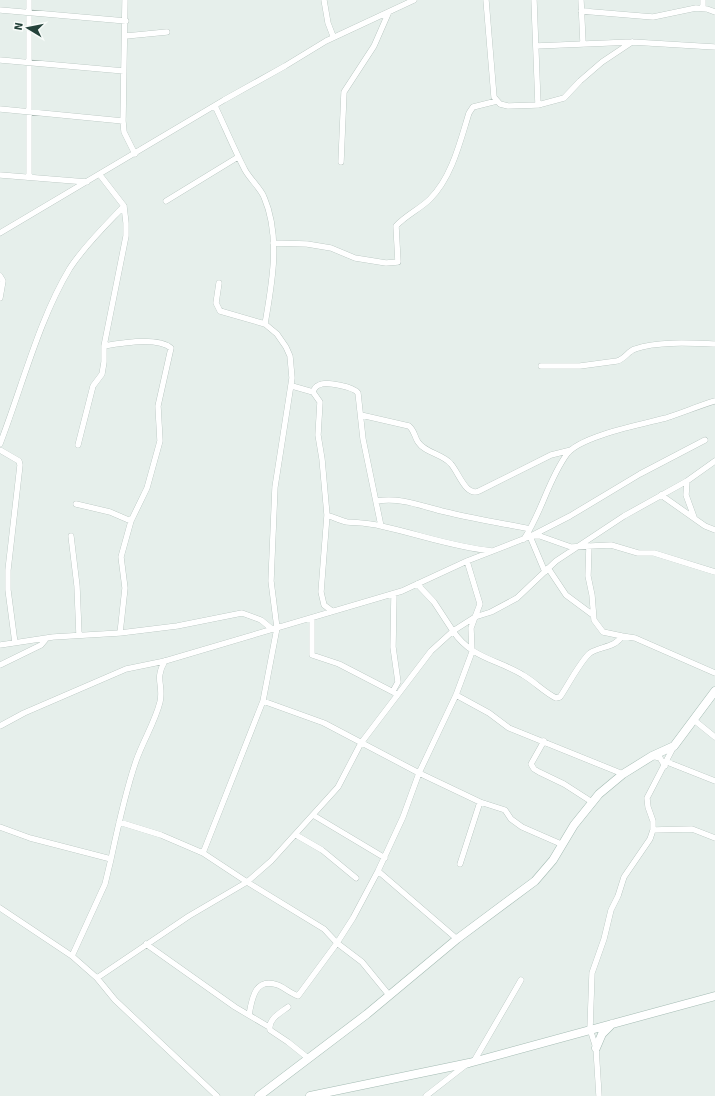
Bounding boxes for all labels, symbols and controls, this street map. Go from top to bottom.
north arrow [8,8,48,48]
text: N [12,21,26,31]

